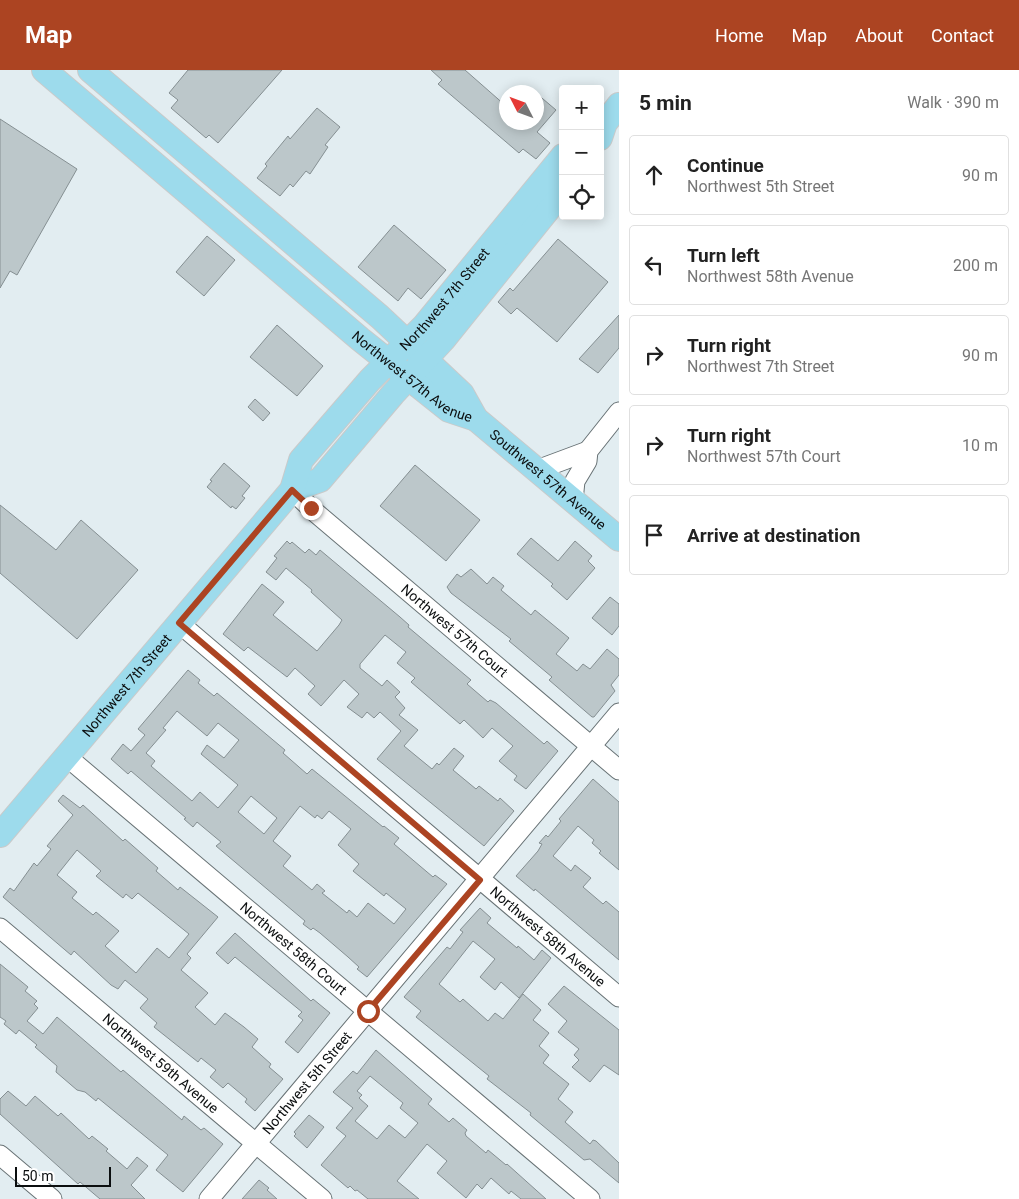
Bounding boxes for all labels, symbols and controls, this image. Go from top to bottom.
text: Map [25,21,72,49]
text: Home [715,25,764,46]
text: Map [792,25,827,46]
text: About [855,25,903,46]
text: Contact [931,25,994,46]
north arrow [499,85,544,130]
map controls [559,85,604,220]
button: + [559,85,604,130]
text: 5 min [639,91,692,115]
text: Walk · 390 m [907,93,999,112]
button: − [559,130,604,175]
text: Continue [687,154,764,177]
icon: ahead [640,161,668,189]
text: 90 m [962,166,998,185]
button: locate [559,175,604,220]
text: Northwest 5th Street [687,177,835,196]
street label: Northwest 7th Street [396,244,493,354]
text: Turn left [687,244,760,267]
icon: left [640,251,668,279]
text: 200 m [953,256,998,275]
text: Northwest 58th Avenue [687,267,854,286]
street label: Northwest 57th Avenue [349,328,474,425]
text: Turn right [687,334,771,357]
icon: right [640,341,668,369]
text: 90 m [962,346,998,365]
text: Northwest 7th Street [687,357,835,376]
text: Turn right [687,424,771,447]
street label: Southwest 57th Avenue [487,426,609,533]
icon: right [640,431,668,459]
text: 10 m [962,436,998,455]
text: Northwest 57th Court [687,447,841,466]
route end [300,497,323,520]
icon: arrive [640,521,668,549]
text: Arrive at destination [687,524,860,547]
street label: Northwest 57th Court [398,581,511,681]
street label: Northwest 7th Street [79,631,175,740]
street label: Northwest 58th Avenue [487,883,609,990]
street label: Northwest 58th Court [237,899,350,998]
route start [357,1000,380,1023]
street label: Northwest 59th Avenue [100,1010,222,1116]
street label: Northwest 5th Street [259,1028,355,1137]
scale bar [15,1164,111,1187]
text: 50 m [22,1168,54,1184]

